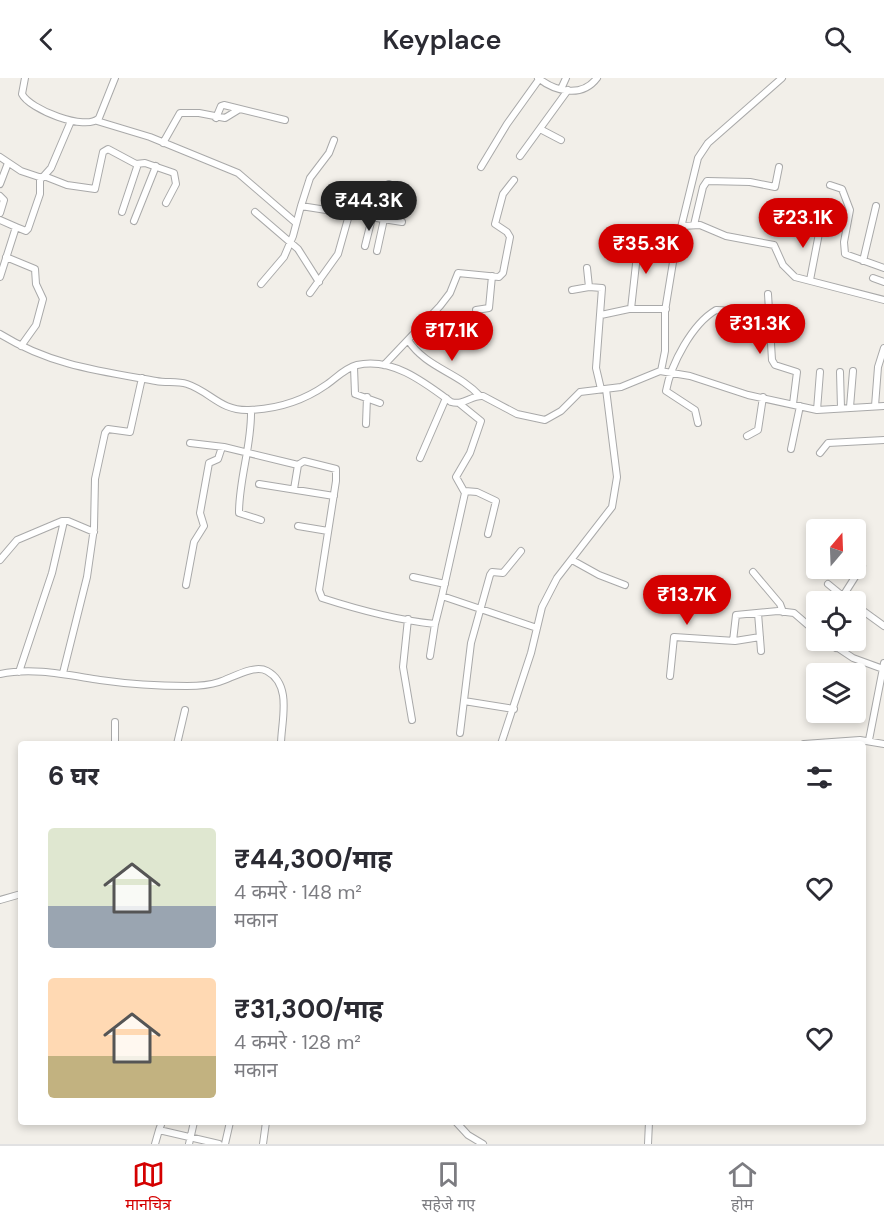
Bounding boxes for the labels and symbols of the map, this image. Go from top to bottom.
pin: ₹44.3K [320,181,418,232]
pin: ₹23.1K [754,198,852,249]
pin: ₹35.3K [597,224,695,275]
pin: ₹31.3K [711,304,809,355]
pin: ₹17.1K [403,311,501,362]
north arrow [806,519,866,579]
pin: ₹13.7K [638,575,736,626]

